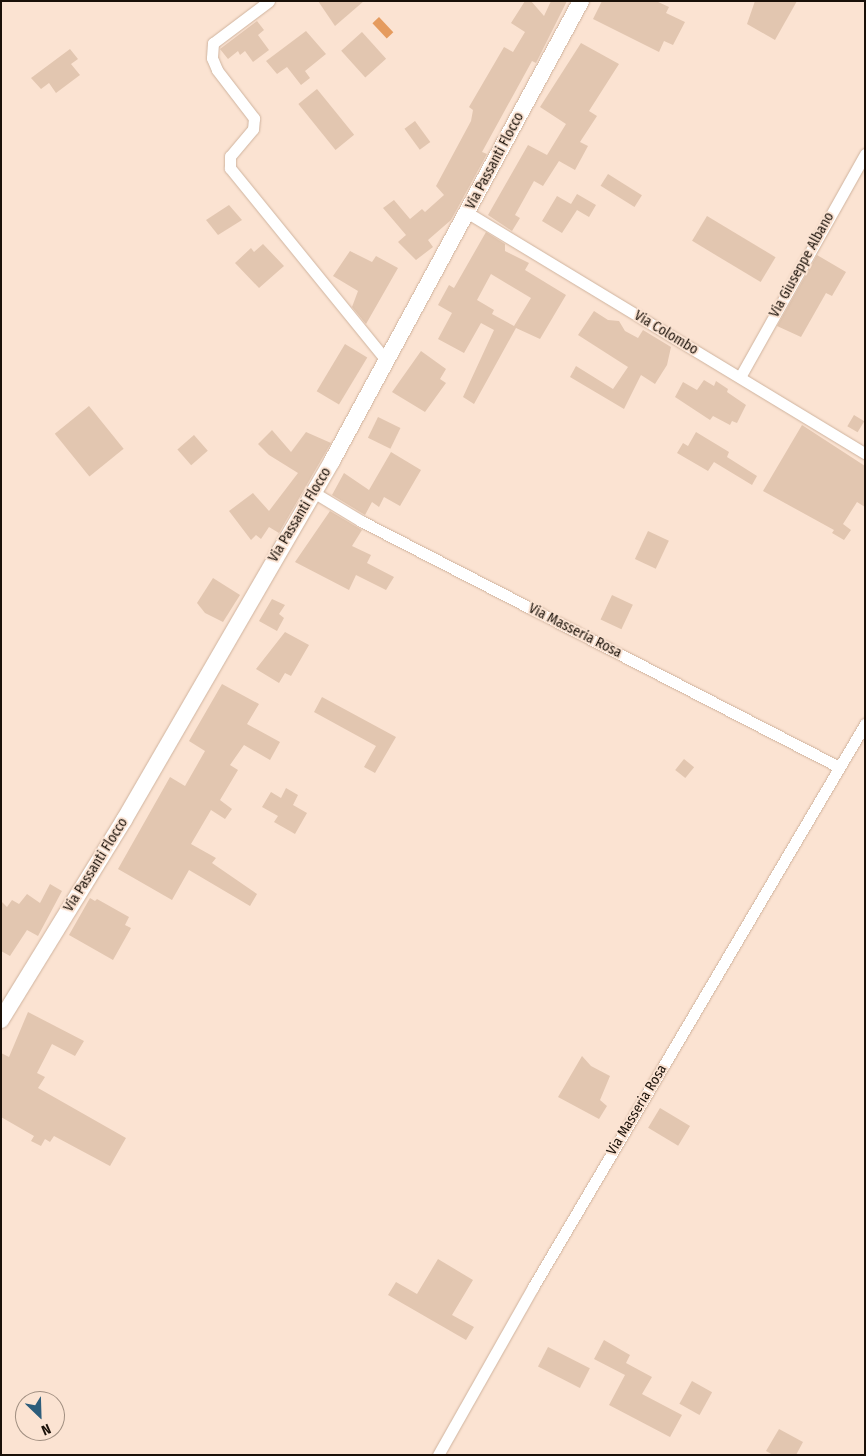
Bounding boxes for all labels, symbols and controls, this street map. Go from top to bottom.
street label: Via Passanti Flocco [462,110,528,212]
street label: Via Giuseppe Albano [766,209,838,321]
street label: Via Colombo [631,307,701,359]
street label: Via Passanti Flocco [265,465,335,565]
street label: Via Masseria Rosa [526,600,624,662]
street label: Via Passanti Flocco [60,815,132,915]
street label: Via Masseria Rosa [603,1062,671,1158]
north arrow [15,1391,65,1441]
text: N [39,1420,53,1439]

